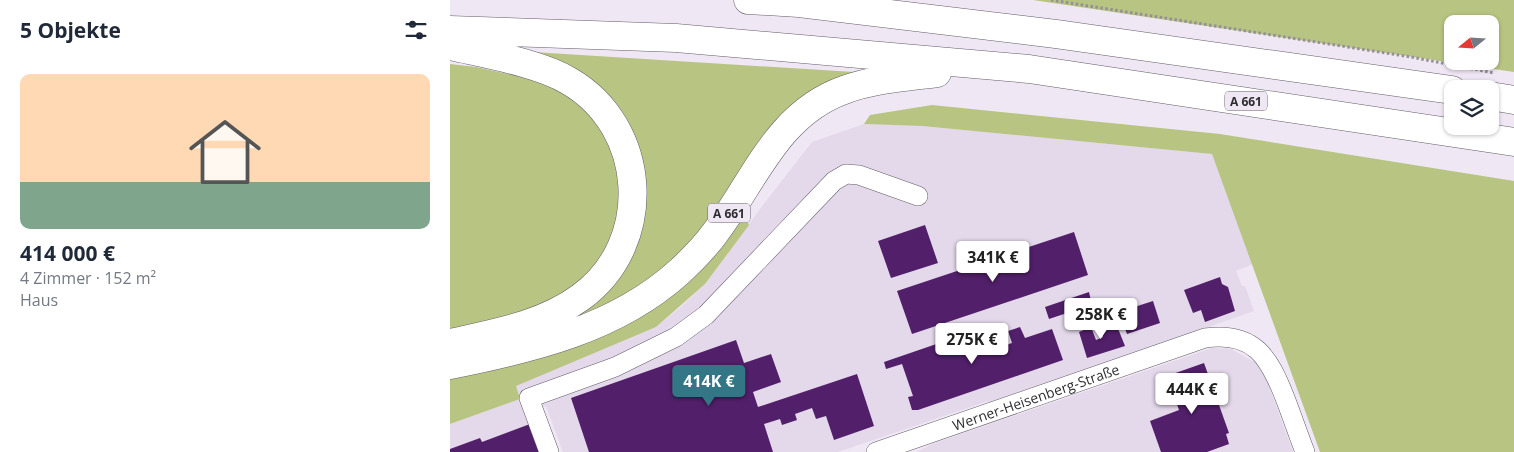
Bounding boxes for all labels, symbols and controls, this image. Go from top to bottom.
north arrow [1444,15,1499,70]
map controls [1444,15,1499,135]
text: 5 Objekte [20,16,121,44]
icon: filters [402,16,430,44]
button: layers [1444,80,1499,135]
road number: A 661 [1225,92,1267,110]
icon: home [180,107,270,197]
road number: A 661 [708,204,750,222]
text: 414 000 € [20,239,115,267]
pin: 341K € [952,240,1034,283]
text: 341K € [967,246,1019,268]
text: 4 Zimmer · 152 m² [20,267,156,289]
text: Haus [20,289,58,311]
pin: 258K € [1060,298,1142,340]
text: 258K € [1075,303,1127,325]
pin: 275K € [931,322,1013,365]
text: 275K € [946,328,998,350]
street label: Werner-Heisenberg-Straße [950,359,1122,434]
pin: 414K € [668,364,750,407]
text: 414K € [683,370,735,392]
pin: 444K € [1151,372,1233,415]
text: 444K € [1166,378,1218,400]

